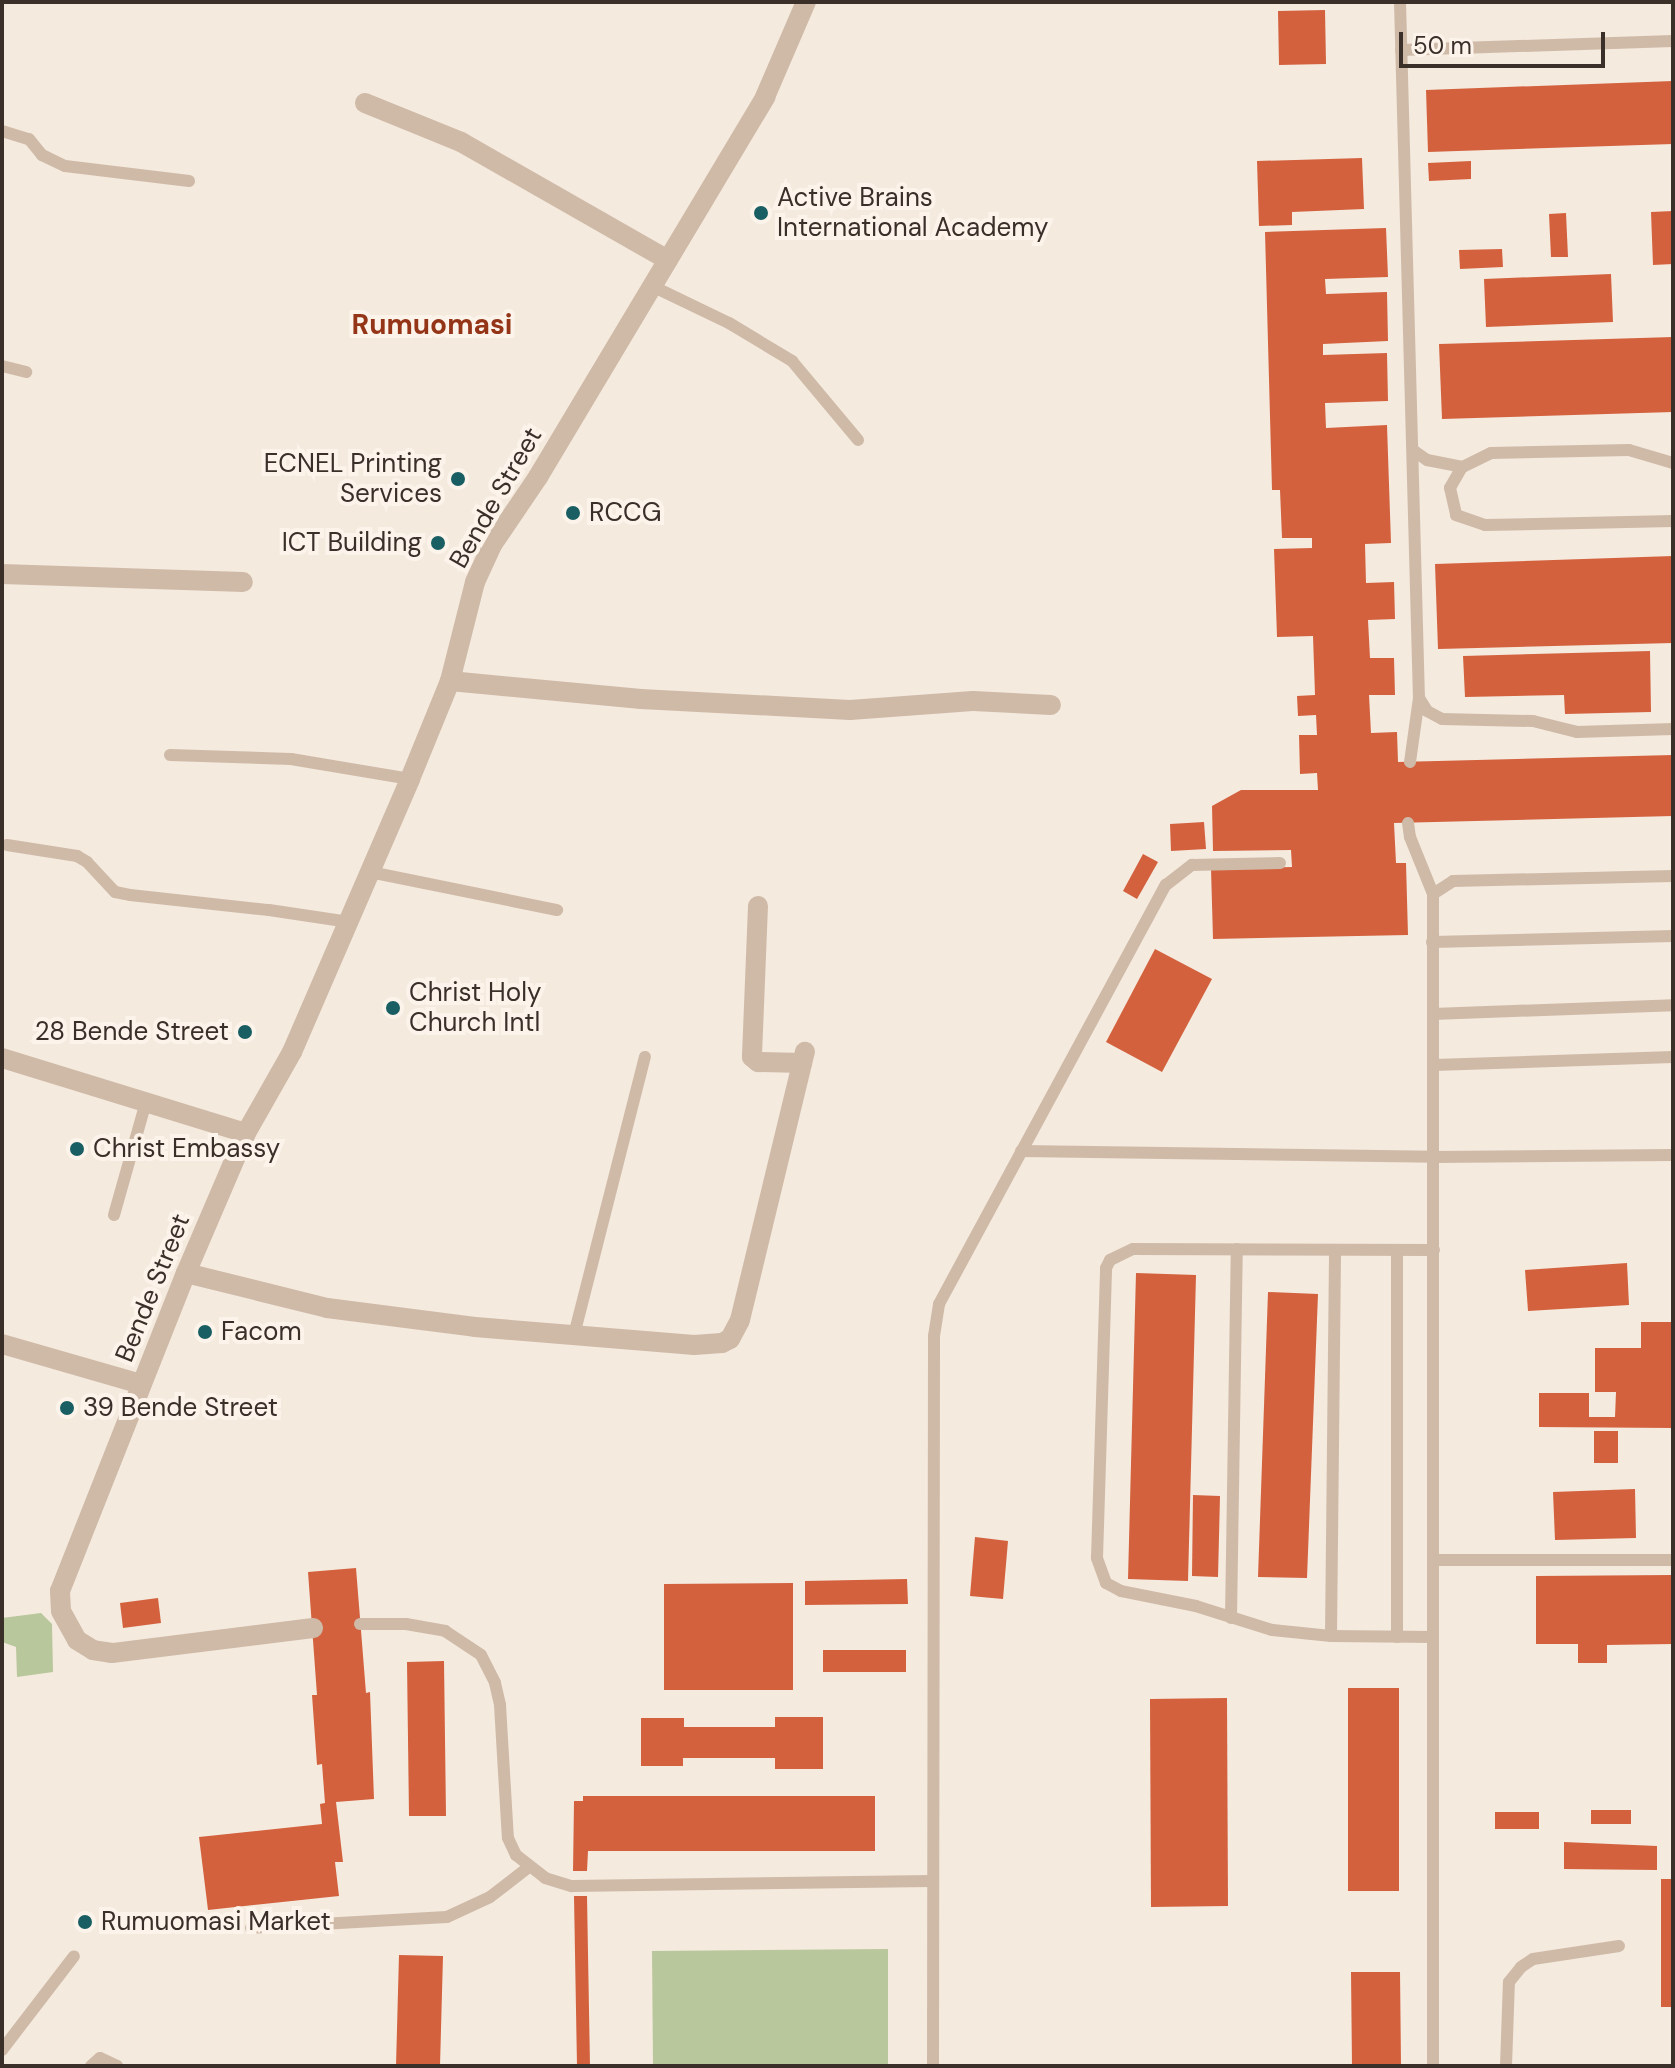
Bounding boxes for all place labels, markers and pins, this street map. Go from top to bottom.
place label: Active Brains International Academy [777,182,1048,244]
marker: Active Brains International Academy [752,204,770,222]
place label: ECNEL Printing Services [264,448,442,510]
marker: ECNEL Printing Services [449,470,467,488]
place label: RCCG [589,497,661,529]
marker: RCCG [564,504,582,522]
place label: ICT Building [282,527,422,559]
marker: ICT Building [429,534,447,552]
place label: Christ Holy Church Intl [409,977,541,1038]
marker: Christ Holy Church Intl [384,999,402,1017]
place label: 28 Bende Street [35,1016,229,1048]
marker: 28 Bende Street [236,1023,254,1041]
place label: Christ Embassy [93,1133,280,1165]
marker: Christ Embassy [68,1140,86,1158]
place label: Facom [221,1316,302,1348]
marker: Facom [196,1323,214,1341]
place label: 39 Bende Street [83,1392,278,1424]
marker: 39 Bende Street [58,1399,76,1417]
place label: Rumuomasi Market [101,1906,331,1938]
marker: Rumuomasi Market [76,1913,94,1931]

